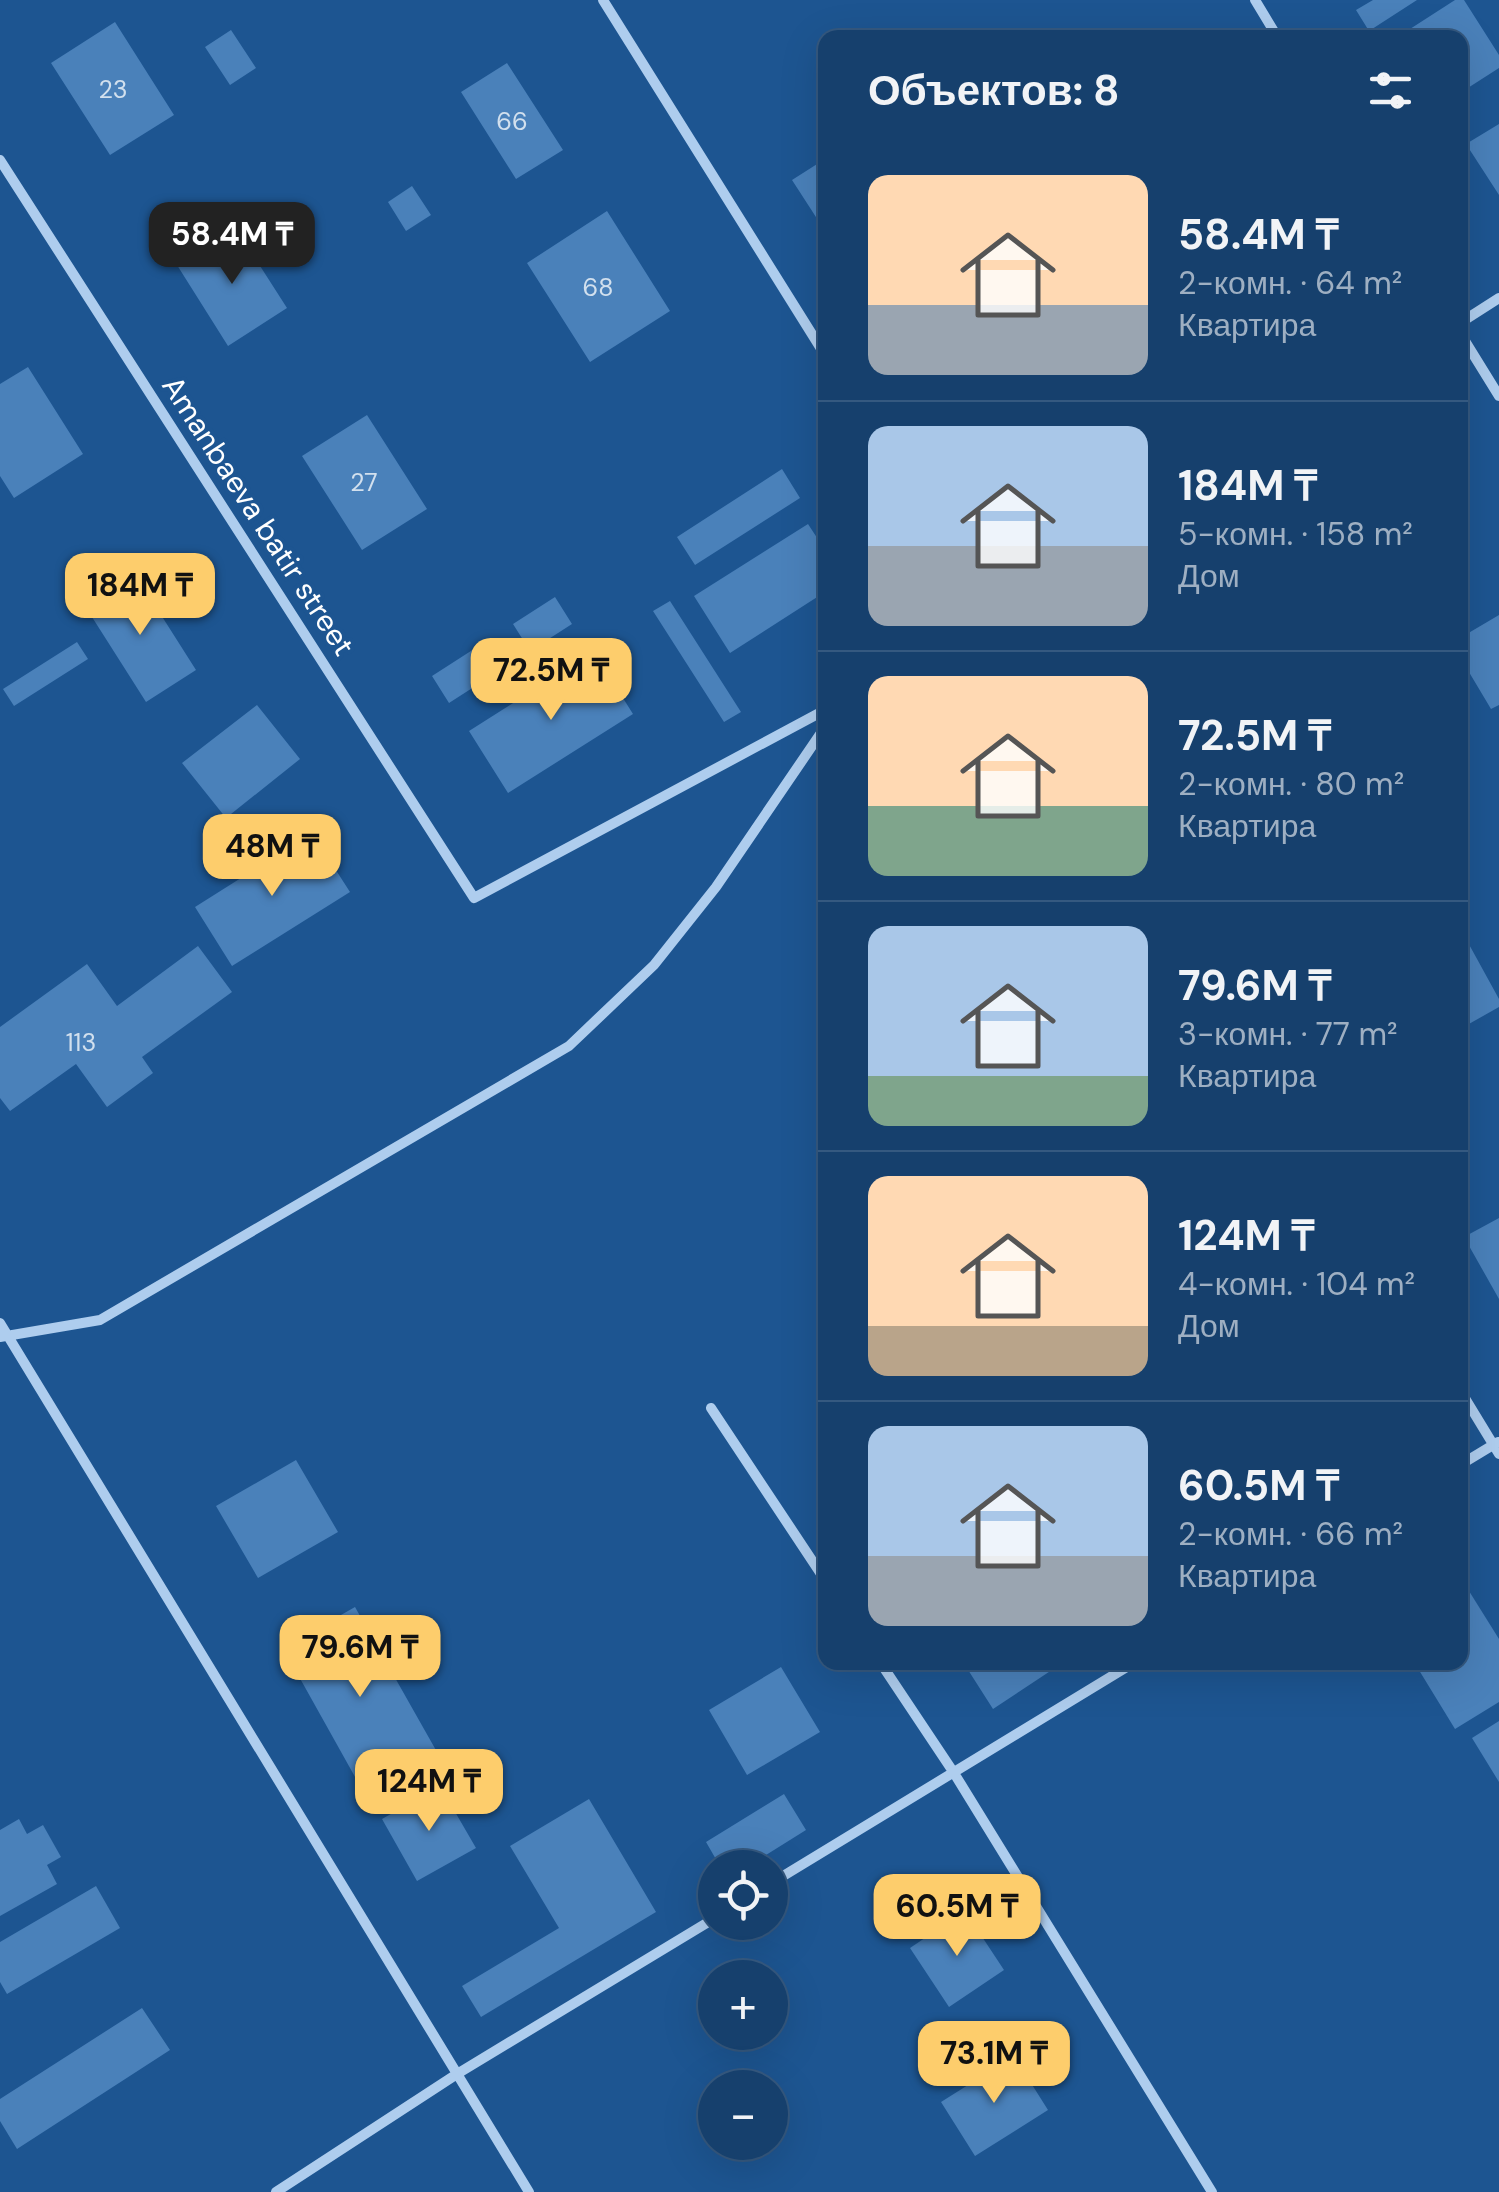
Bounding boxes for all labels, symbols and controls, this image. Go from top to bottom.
text: Объектов: 8 [868,63,1120,118]
icon: filters [1363,63,1418,118]
house number: 23 [98,73,128,106]
house number: 66 [496,105,528,138]
pin: 58.4M ₸ [140,202,324,287]
text: 58.4M ₸ [1178,207,1339,262]
text: 58.4M ₸ [171,213,293,255]
icon: home [948,215,1068,335]
text: 2-комн. · 64 m² [1178,262,1402,304]
house number: 68 [583,271,613,304]
text: Квартира [1178,304,1316,346]
street label: Amanbaeva batir street [153,368,364,663]
text: 184M ₸ [1178,458,1317,513]
house number: 27 [350,466,378,499]
icon: home [948,466,1068,586]
text: 5-комн. · 158 m² [1178,513,1413,555]
pin: 184M ₸ [59,553,221,638]
text: Дом [1178,555,1240,597]
text: 184M ₸ [87,564,193,606]
pin: 72.5M ₸ [459,638,643,723]
text: 72.5M ₸ [493,649,609,691]
text: 72.5M ₸ [1178,708,1331,763]
icon: home [948,716,1068,836]
text: 2-комн. · 80 m² [1178,763,1404,805]
text: Квартира [1178,805,1316,847]
pin: 48M ₸ [202,814,342,899]
text: 48M ₸ [225,825,319,867]
text: 79.6M ₸ [1178,958,1331,1013]
icon: home [948,966,1068,1086]
text: 3-комн. · 77 m² [1178,1013,1398,1055]
house number: 113 [66,1026,96,1059]
text: Квартира [1178,1055,1316,1097]
text: 124M ₸ [1178,1208,1315,1263]
icon: home [948,1216,1068,1336]
text: 4-комн. · 104 m² [1178,1263,1415,1305]
text: Дом [1178,1305,1240,1347]
text: 60.5M ₸ [1178,1458,1339,1513]
icon: home [948,1466,1068,1586]
text: 2-комн. · 66 m² [1178,1513,1403,1555]
text: Квартира [1178,1555,1316,1597]
pin: 79.6M ₸ [268,1615,452,1700]
text: 79.6M ₸ [302,1626,418,1668]
pin: 124M ₸ [348,1749,510,1834]
text: 124M ₸ [377,1760,481,1802]
map controls [698,1850,788,2160]
button: locate [698,1850,788,1940]
pin: 60.5M ₸ [865,1874,1049,1959]
text: 60.5M ₸ [896,1885,1018,1927]
button: + [698,1960,788,2050]
pin: 73.1M ₸ [902,2021,1086,2106]
text: 73.1M ₸ [940,2032,1048,2074]
button: − [698,2070,788,2160]

